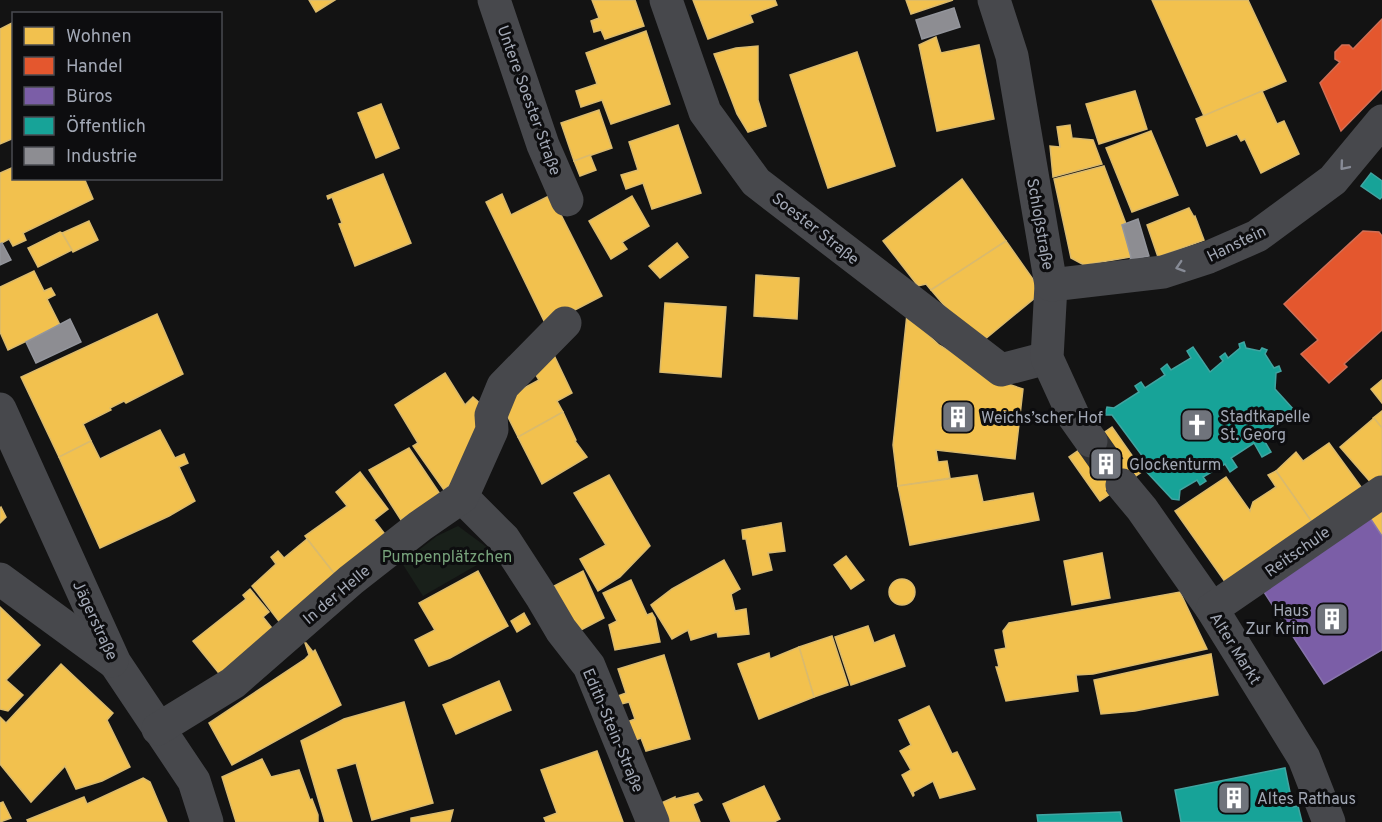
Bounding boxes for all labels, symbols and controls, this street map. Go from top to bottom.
legend [12,12,222,180]
street label: Untere Soester Straße [492,23,565,178]
text: Wohnen [66,26,132,49]
text: Handel [66,56,123,79]
text: Büros [66,86,113,109]
text: Öffentlich [66,114,146,139]
text: Industrie [66,146,137,169]
one-way arrow [1340,159,1351,170]
street label: Schloßstraße [1021,177,1057,272]
street label: Soester Straße [767,189,862,270]
street label: Hanstein [1204,222,1270,268]
one-way arrow [1175,259,1186,272]
building icon: Weichs’scher Hof [940,399,976,435]
church icon: Stadtkapelle St. Georg [1179,407,1215,443]
place label: Stadtkapelle St. Georg [1220,408,1310,446]
place label: Weichs’scher Hof [981,409,1104,429]
building icon: Glockenturm [1088,446,1124,482]
place label: Glockenturm [1129,456,1221,476]
street label: Reitschule [1262,523,1335,582]
park label: Pumpenplätzchen [382,548,512,568]
street label: In der Helle [300,562,375,630]
street label: Jägerstraße [67,578,121,664]
building icon: Haus Zur Krim [1314,601,1350,637]
place label: Haus Zur Krim [1245,602,1309,640]
street label: Alter Markt [1204,609,1264,689]
street label: Edith-Stein-Straße [577,666,647,796]
building icon: Altes Rathaus [1216,780,1252,816]
place label: Altes Rathaus [1257,790,1356,810]

